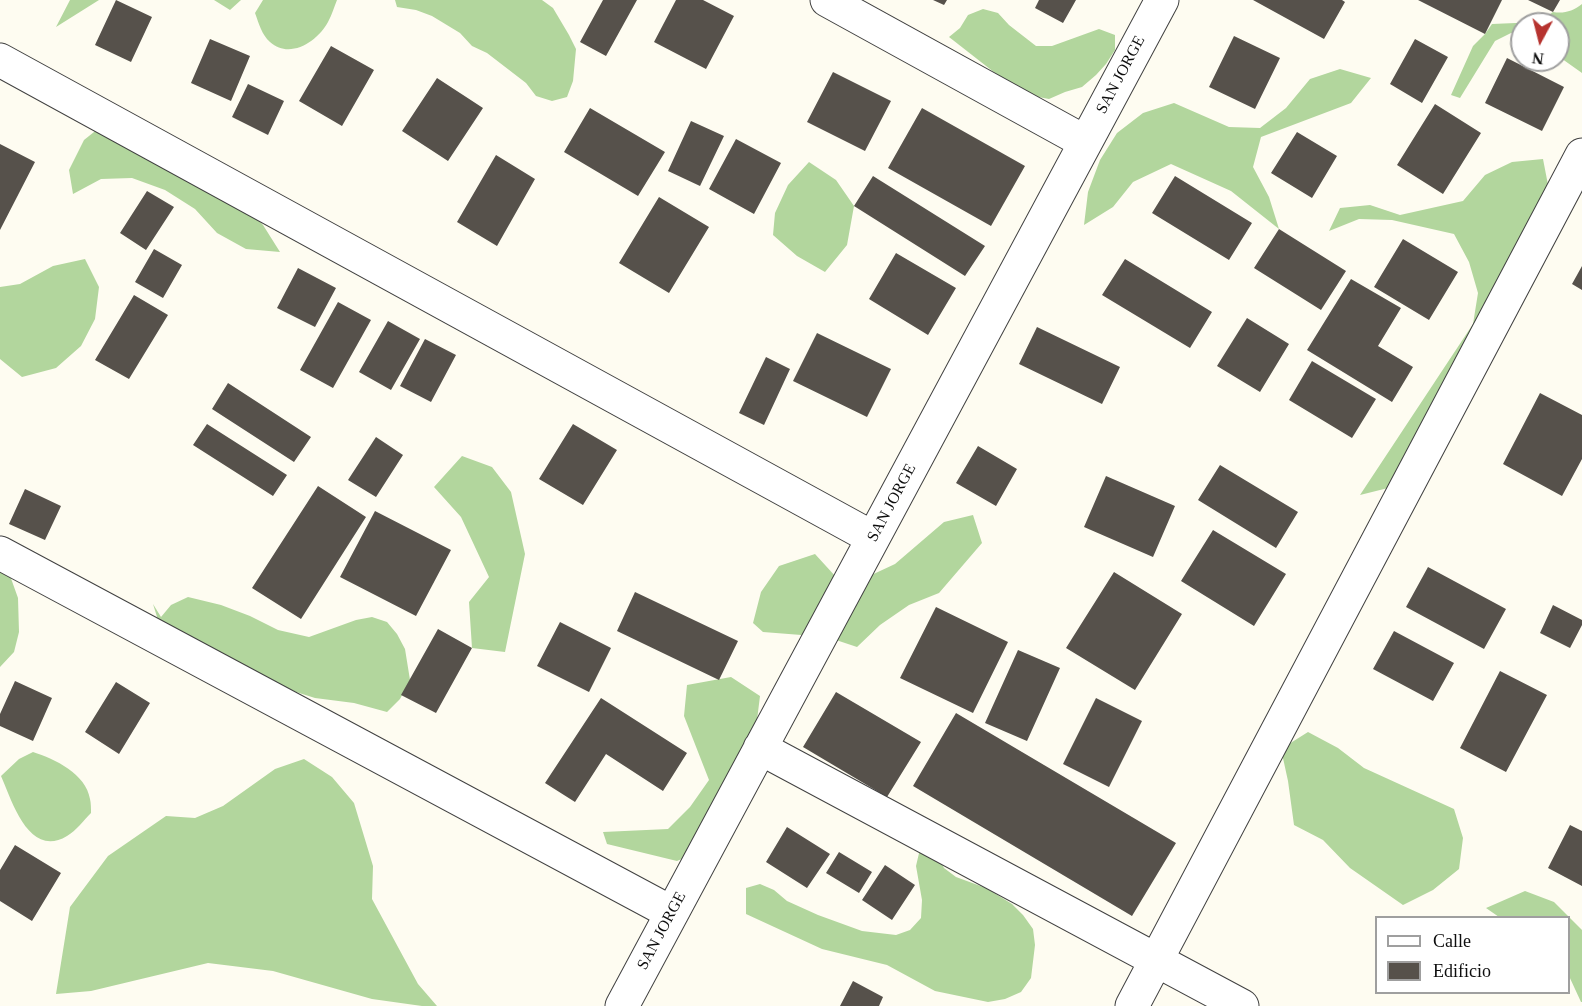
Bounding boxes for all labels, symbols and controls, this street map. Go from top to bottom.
north arrow [1510,12,1570,72]
street label: SAN JORGE [1092,33,1150,117]
text: N [1531,49,1545,68]
street label: SAN JORGE [863,461,921,545]
street label: SAN JORGE [633,889,691,973]
legend [1375,916,1570,994]
text: Calle [1433,931,1471,951]
text: Edificio [1433,961,1491,981]

